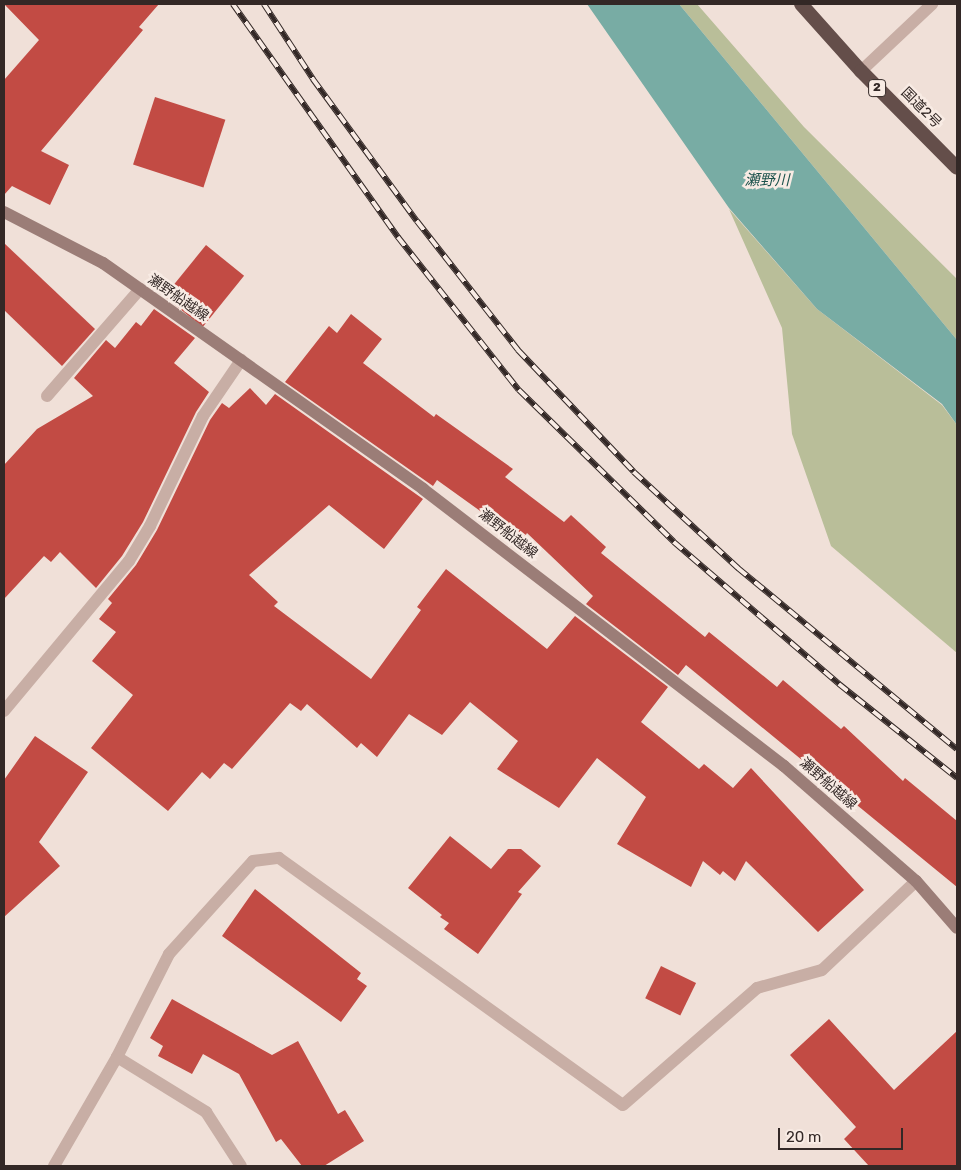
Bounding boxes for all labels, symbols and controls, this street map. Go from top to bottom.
road number: 2 [867,78,887,98]
street label: 国道2号 [897,84,945,132]
water label: 瀬野川 [745,172,789,190]
street label: 瀬野船越線 [145,271,211,325]
street label: 瀬野船越線 [475,506,541,562]
street label: 瀬野船越線 [796,755,860,813]
scale bar [781,1118,906,1150]
text: 20 m [786,1128,821,1146]

